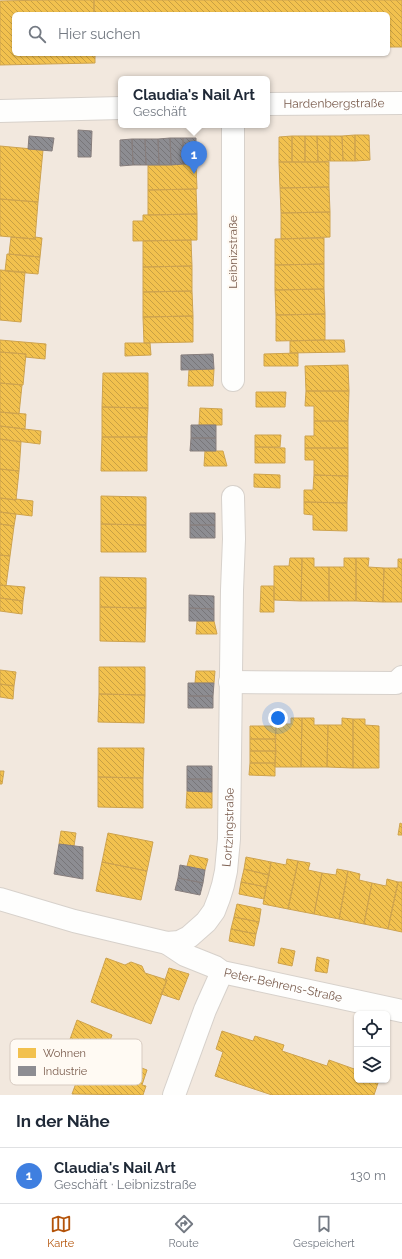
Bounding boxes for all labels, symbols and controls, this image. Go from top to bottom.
search box [12,12,390,56]
icon: search [26,23,48,45]
text: Hier suchen [58,25,141,43]
popup [118,76,270,128]
text: Claudia's Nail Art [133,86,255,104]
street label: Hardenbergstraße [283,96,385,111]
text: Geschäft [133,104,187,119]
pin: 1 [181,141,207,174]
street label: Leibnizstraße [226,215,240,289]
your location [268,708,288,728]
street label: Lortzingstraße [219,787,237,868]
street label: Peter-Behrens-Straße [223,966,344,1005]
map controls [354,1011,390,1083]
button: locate [354,1011,390,1047]
legend [10,1039,142,1085]
text: Wohnen [43,1047,86,1060]
button: layers [354,1047,390,1083]
text: Industrie [43,1065,88,1078]
text: In der Nähe [16,1111,110,1131]
text: Claudia's Nail Art [54,1159,176,1177]
text: 1 [26,1168,32,1183]
text: 130 m [350,1168,386,1183]
text: Geschäft · Leibnizstraße [54,1177,196,1192]
tab: Karte [47,1213,74,1250]
tab: Route [169,1213,199,1250]
tab: Gespeichert [293,1213,355,1250]

